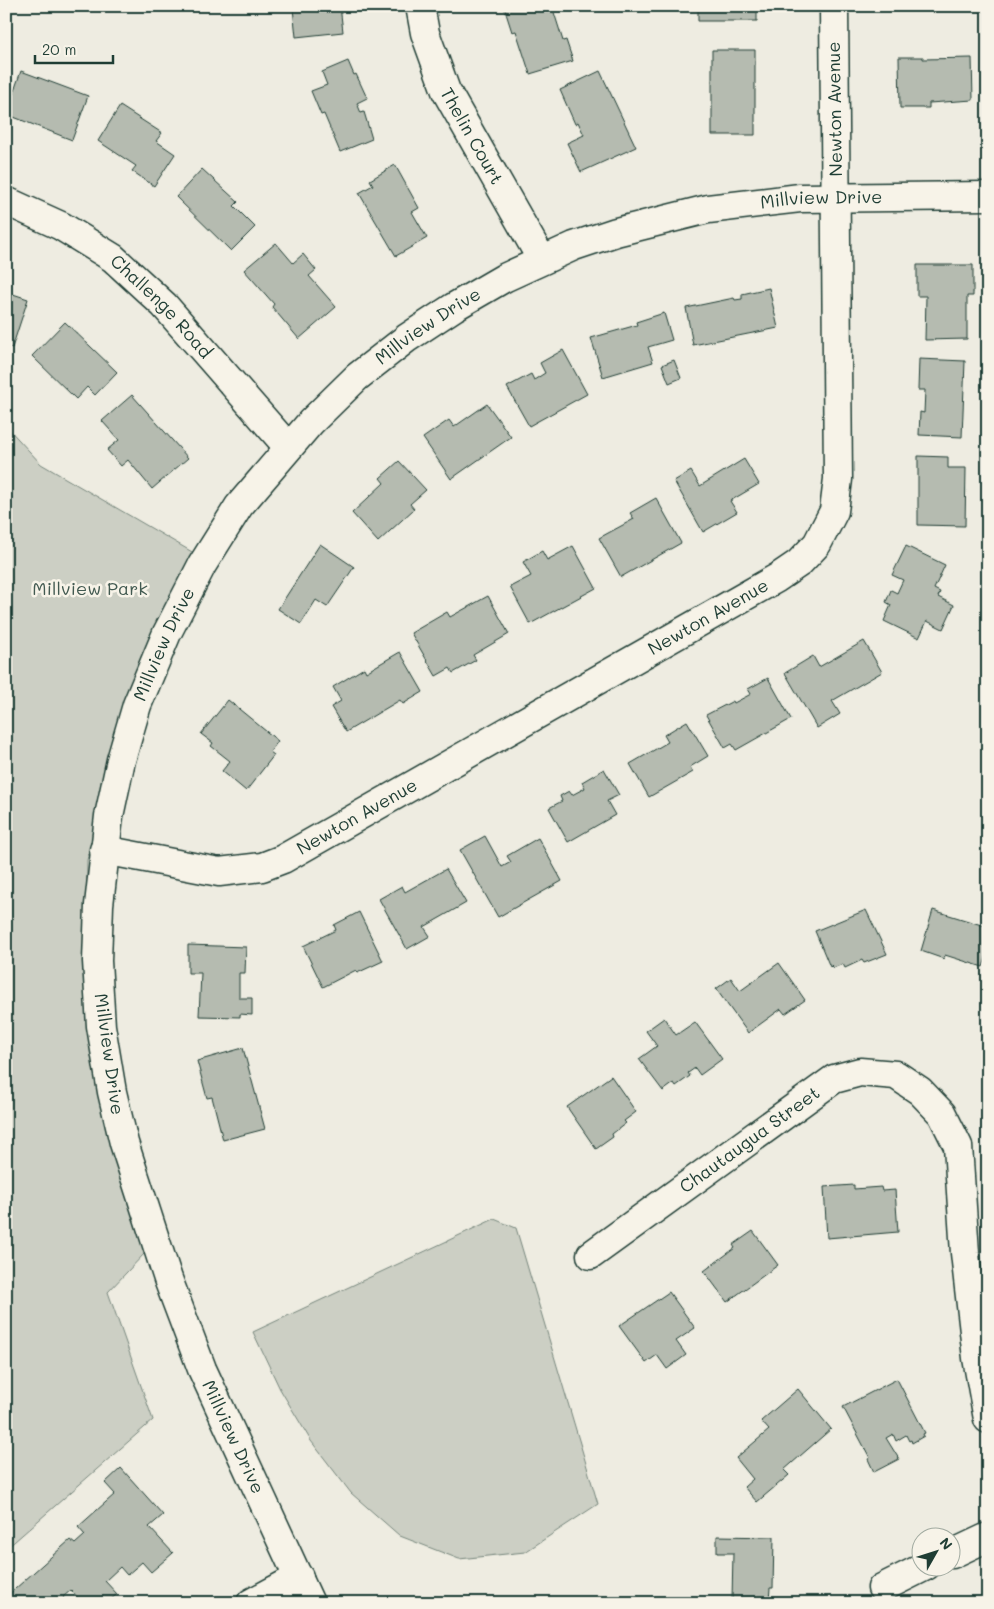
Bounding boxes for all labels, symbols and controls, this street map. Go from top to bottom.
scale bar [35,32,112,64]
text: 20 m [42,39,76,59]
street label: Newton Avenue [821,41,847,177]
street label: Thelin Court [435,83,509,188]
street label: Millview Drive [759,184,883,214]
street label: Challenge Road [106,249,218,363]
street label: Millview Drive [370,281,485,370]
street label: Newton Avenue [643,572,772,660]
park label: Millview Park [32,576,148,600]
street label: Millview Drive [127,583,200,704]
street label: Newton Avenue [292,772,421,860]
street label: Millview Drive [90,992,130,1116]
street label: Chautaugua Street [674,1080,824,1198]
street label: Millview Drive [197,1376,271,1497]
north arrow [912,1526,962,1576]
text: N [936,1533,957,1554]

